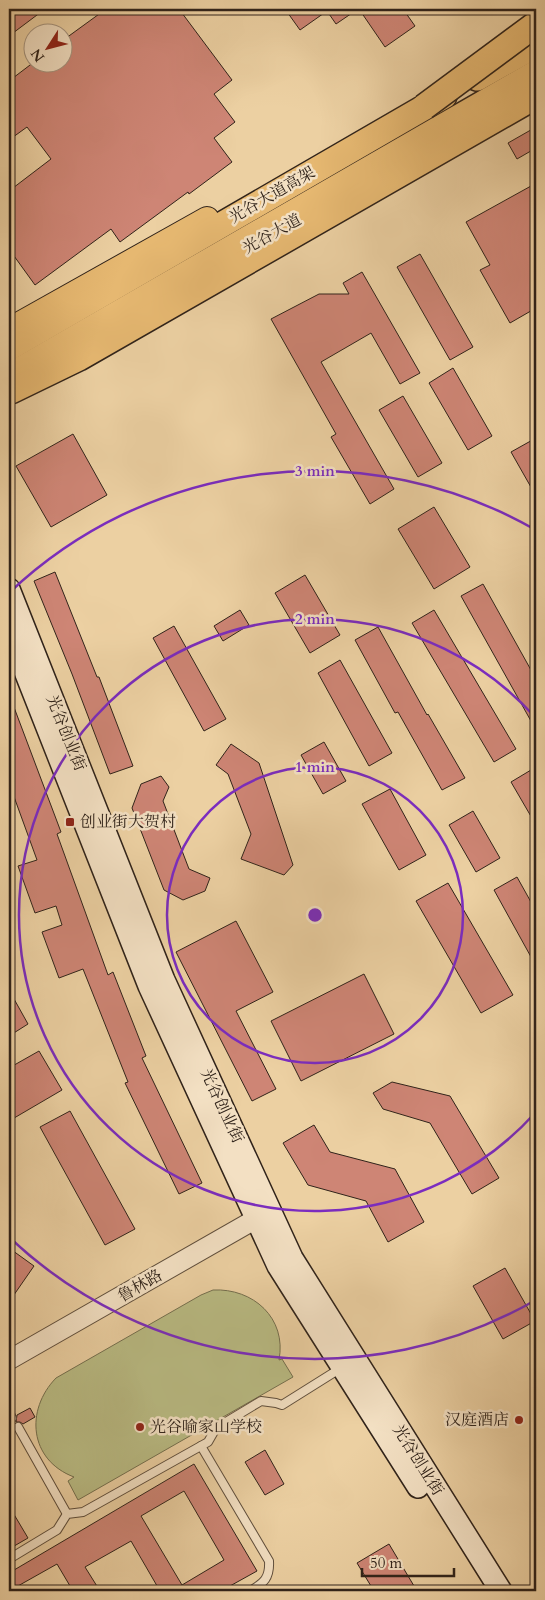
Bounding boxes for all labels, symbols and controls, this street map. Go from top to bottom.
north arrow [22,22,72,72]
text: N [27,45,49,66]
street label: 光谷大道高架 [225,161,319,229]
street label: 光谷大道 [239,209,305,259]
text: 3 min [295,461,335,481]
text: 2 min [295,609,335,629]
street label: 光谷创业街 [41,692,91,774]
text: 1 min [295,757,335,777]
place label: 创业街大贺村 [80,811,176,833]
marker: 创业街大贺村 [64,816,76,828]
centre of rings [306,906,324,924]
street label: 光谷创业街 [195,1065,249,1147]
street label: 鲁林路 [114,1264,166,1308]
place label: 汉庭酒店 [445,1409,509,1431]
marker: 汉庭酒店 [513,1414,525,1426]
place label: 光谷喻家山学校 [150,1416,262,1438]
street label: 光谷创业街 [387,1420,449,1500]
marker: 光谷喻家山学校 [134,1421,146,1433]
scale bar [362,1545,455,1577]
text: 50 m [370,1553,402,1573]

